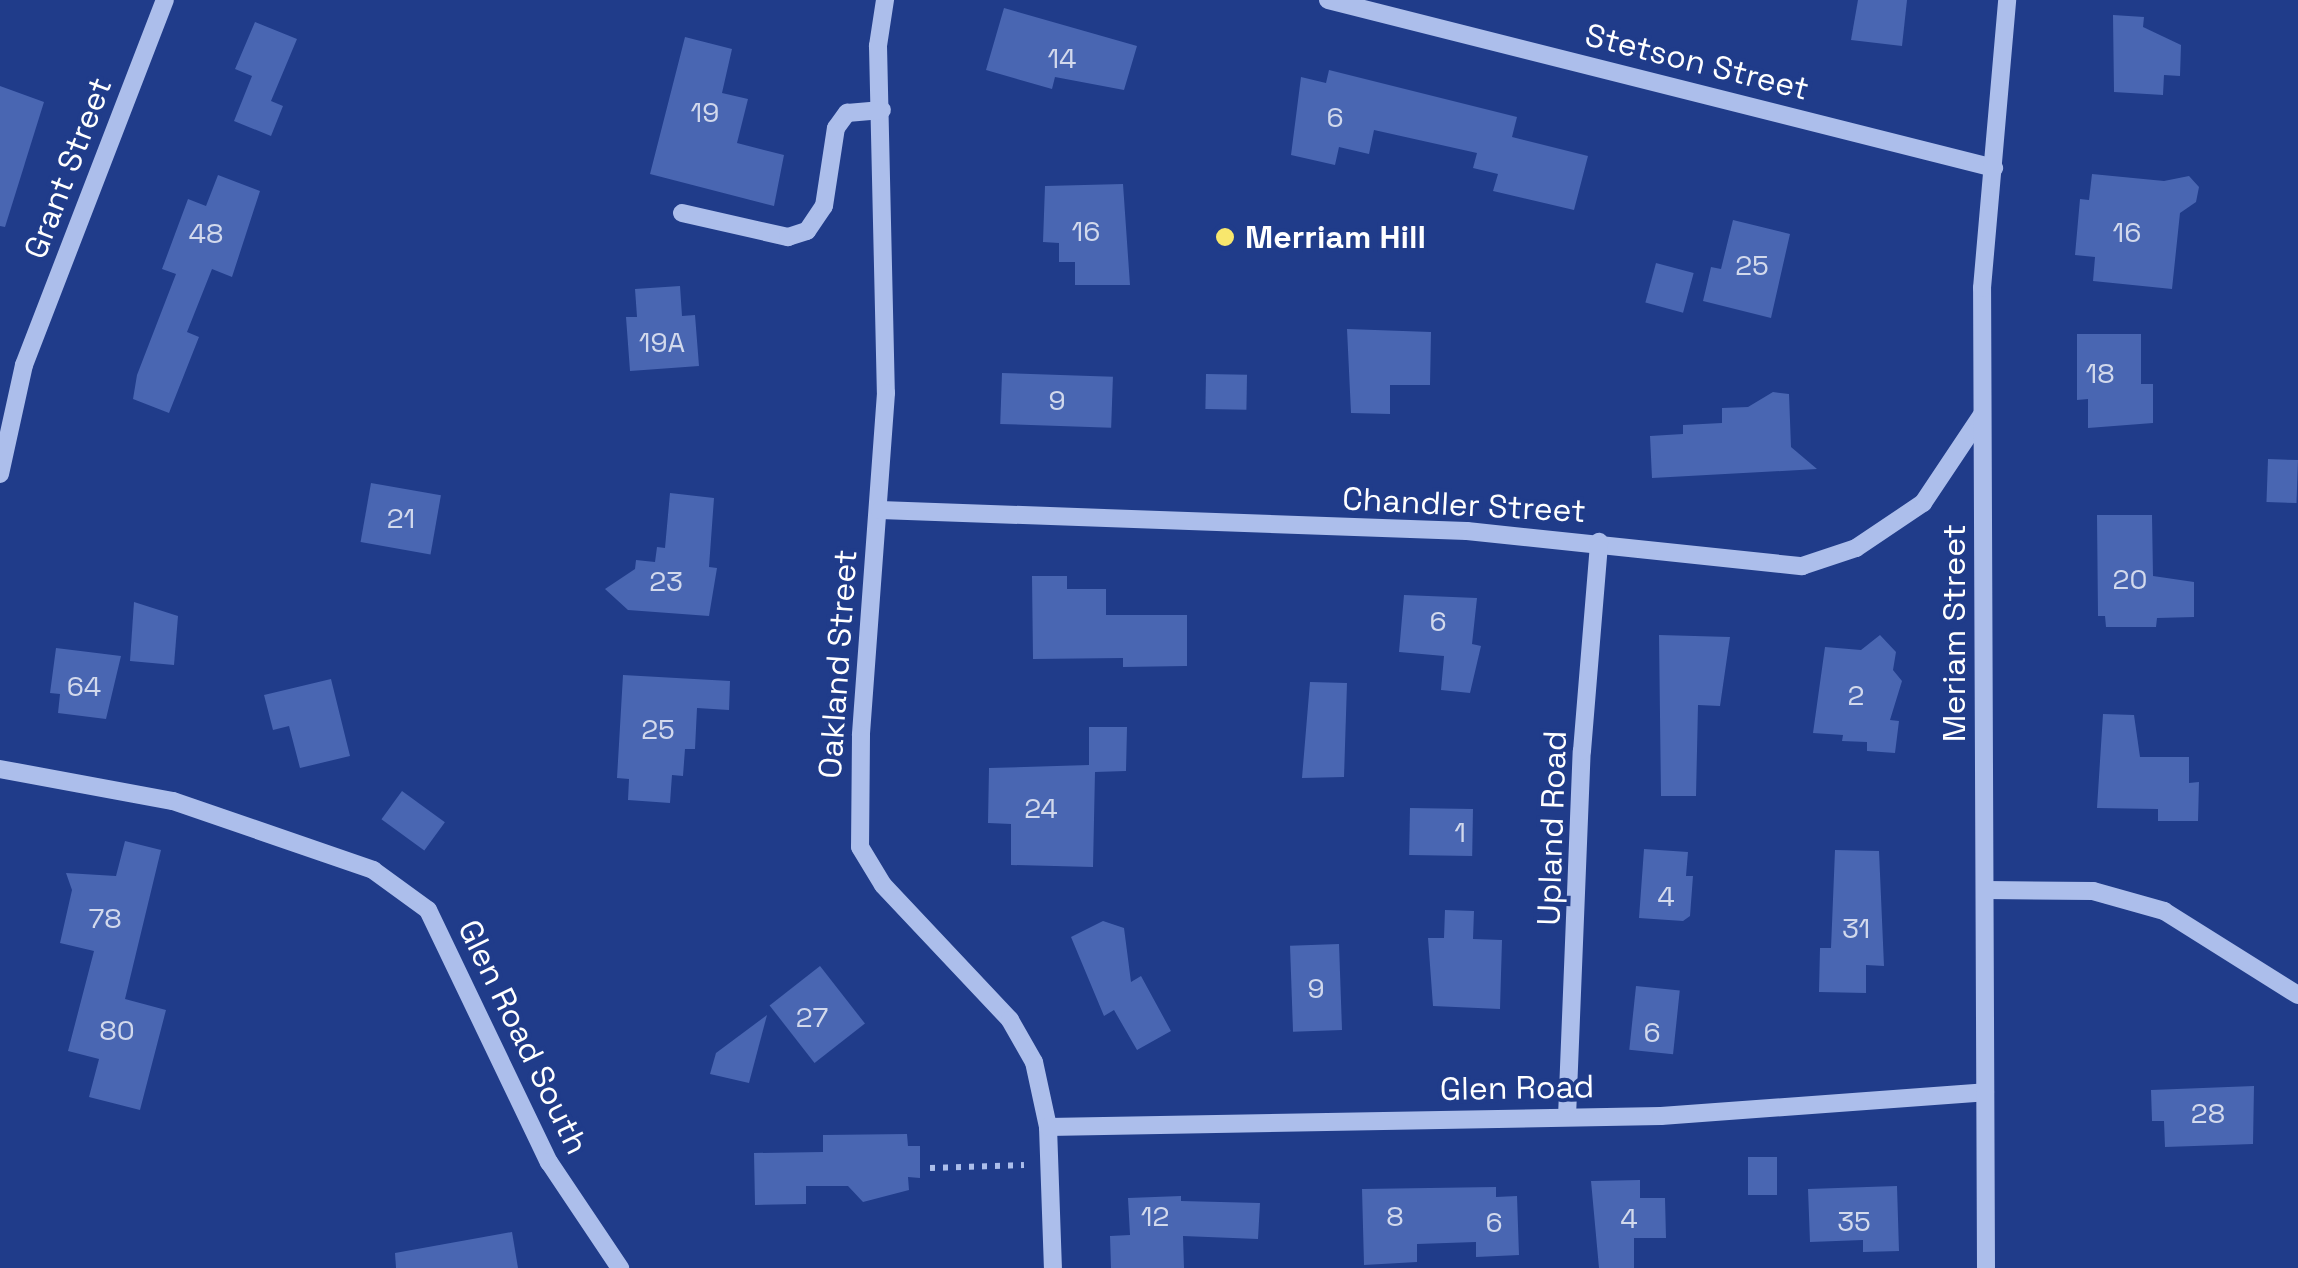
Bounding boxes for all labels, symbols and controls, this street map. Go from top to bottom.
street label: Stetson Street [1581,16,1813,108]
house number: 14 [1047,41,1077,75]
street label: Grant Street [16,72,120,264]
house number: 19 [691,95,719,129]
house number: 6 [1326,100,1344,134]
house number: 16 [1072,214,1100,248]
house number: 16 [2113,215,2141,249]
house number: 48 [189,216,223,250]
place label: Merriam Hill [1245,218,1426,256]
marker: Merriam Hill [1214,226,1236,248]
house number: 25 [1735,248,1769,282]
house number: 19A [639,325,685,359]
house number: 18 [2085,356,2115,390]
house number: 9 [1048,383,1066,417]
street label: Chandler Street [1341,479,1587,531]
house number: 21 [387,501,415,535]
street label: Meriam Street [1935,524,1973,742]
street label: Oakland Street [811,548,865,780]
house number: 20 [2113,562,2147,596]
house number: 23 [649,564,683,598]
house number: 6 [1429,604,1447,638]
house number: 64 [67,669,101,703]
house number: 2 [1848,678,1864,712]
house number: 25 [641,712,675,746]
street label: Upland Road [1529,730,1575,926]
house number: 24 [1024,791,1058,825]
house number: 1 [1454,815,1466,849]
house number: 4 [1657,879,1675,913]
house number: 78 [88,901,122,935]
house number: 31 [1842,911,1870,945]
street label: Glen Road South [450,914,596,1160]
house number: 9 [1307,971,1325,1005]
house number: 27 [796,1000,828,1034]
house number: 80 [99,1013,135,1047]
house number: 6 [1643,1015,1661,1049]
street label: Glen Road [1440,1067,1594,1109]
house number: 28 [2191,1096,2225,1130]
house number: 12 [1141,1199,1169,1233]
house number: 8 [1386,1199,1404,1233]
house number: 4 [1620,1201,1638,1235]
house number: 35 [1837,1204,1871,1238]
house number: 6 [1485,1205,1503,1239]

